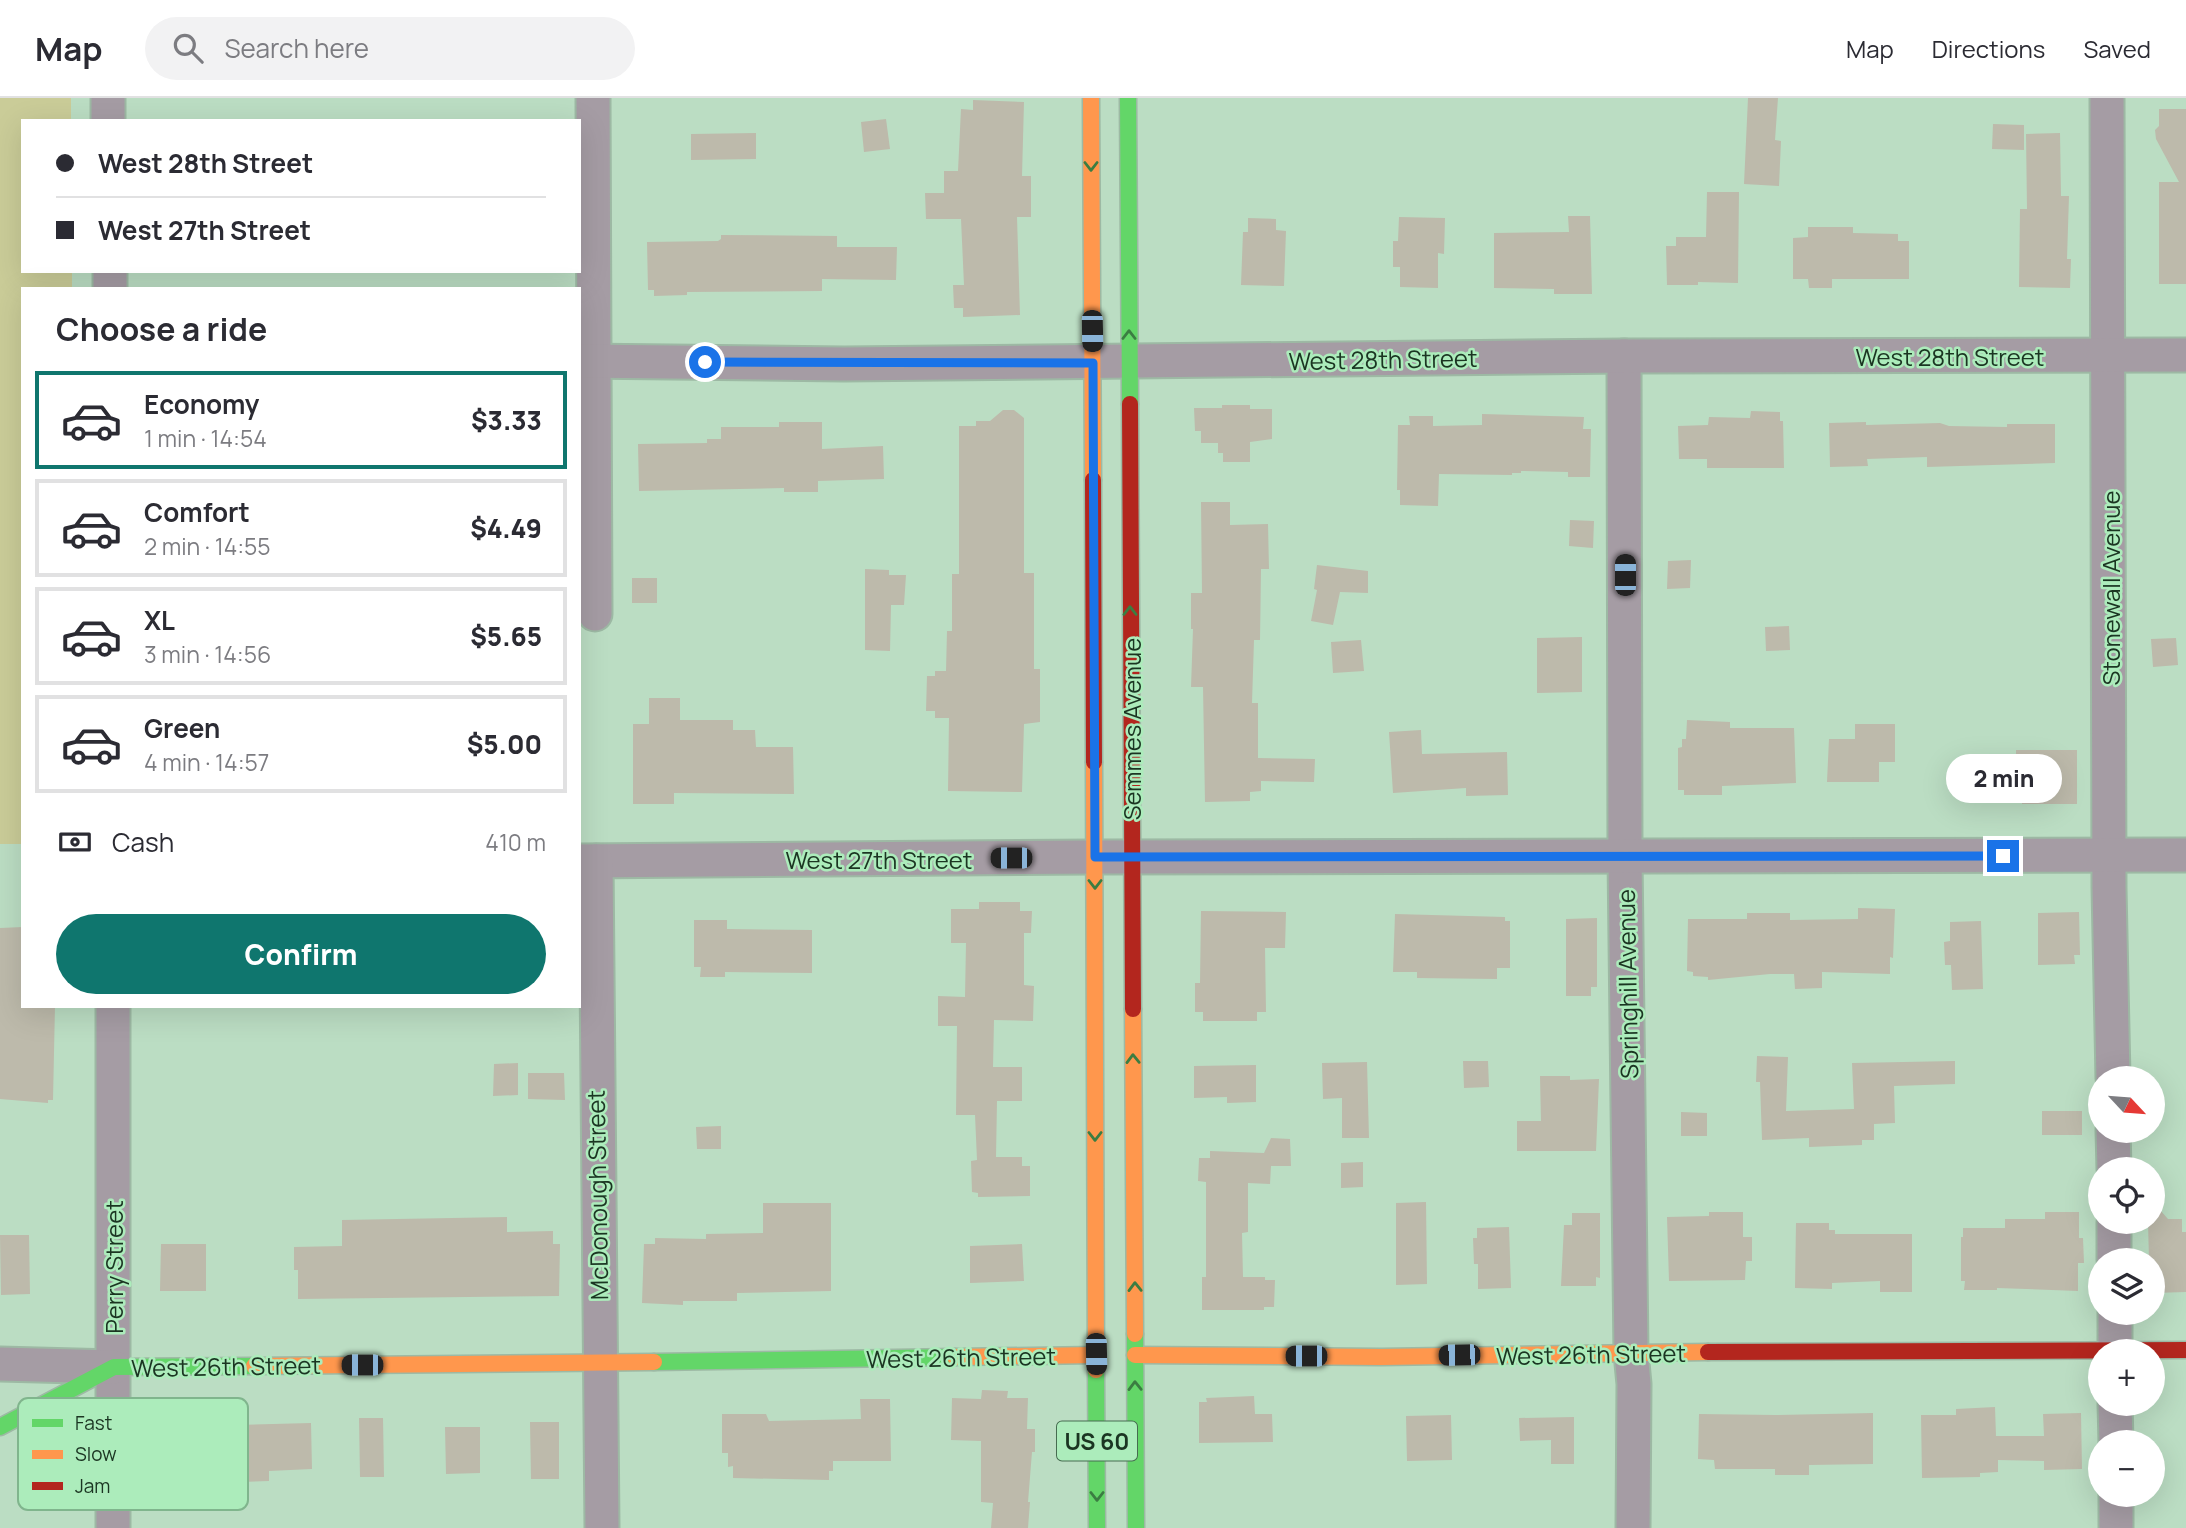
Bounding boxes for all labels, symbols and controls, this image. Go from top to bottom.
search box [145,17,635,80]
text: Map [35,26,103,71]
icon: search [169,29,207,67]
text: Search here [225,30,369,66]
text: Map [1846,32,1894,65]
text: Directions [1932,32,2045,65]
text: Saved [2083,32,2151,65]
text: West 28th Street [98,145,313,181]
one-way arrow [1083,161,1099,172]
text: West 27th Street [98,212,311,248]
text: Choose a ride [56,307,267,351]
car [1082,310,1103,352]
one-way arrow [1121,329,1137,339]
street label: West 28th Street [1856,340,2044,373]
street label: West 28th Street [1288,341,1478,377]
route start [689,346,721,378]
text: Economy [144,386,259,422]
icon: car [60,389,123,452]
text: $3.33 [471,402,542,438]
text: 1 min · 14:54 [144,422,267,454]
street label: Stonewall Avenue [2094,490,2127,686]
text: Comfort [144,494,250,530]
icon: car [60,497,123,560]
text: $4.49 [470,510,542,546]
text: 2 min · 14:55 [144,530,271,562]
car [1615,554,1636,596]
text: XL [144,602,175,638]
icon: car [60,605,123,668]
one-way arrow [1122,605,1138,616]
text: $5.65 [470,618,542,654]
text: 3 min · 14:56 [144,638,271,670]
street label: Semmes Avenue [1115,638,1148,820]
text: Green [144,710,220,746]
icon: car [60,713,123,776]
text: $5.00 [467,726,542,762]
text: 4 min · 14:57 [144,746,269,778]
callout: 2 min [1945,754,2061,804]
text: 2 min [1974,762,2035,794]
icon: cash [56,823,94,861]
text: Cash [112,824,174,860]
text: 410 m [485,826,546,858]
route end [1987,840,2019,872]
street label: West 27th Street [786,843,972,876]
car [991,848,1033,869]
one-way arrow [1087,879,1103,889]
street label: Springhill Avenue [1609,889,1645,1079]
button: Confirm [56,914,546,994]
one-way arrow [1125,1053,1141,1064]
north arrow [2088,1066,2165,1143]
map controls [2088,1066,2165,1507]
street label: McDonough Street [579,1090,615,1300]
one-way arrow [1087,1131,1103,1141]
button: locate [2088,1157,2165,1234]
street label: Perry Street [97,1200,130,1334]
button: layers [2088,1248,2165,1325]
one-way arrow [1127,1281,1143,1291]
car [1086,1333,1107,1375]
street label: West 26th Street [1496,1336,1686,1372]
street label: West 26th Street [866,1339,1056,1375]
button: + [2088,1339,2165,1416]
car [1438,1344,1481,1366]
car [1286,1346,1328,1367]
street label: West 26th Street [131,1348,321,1384]
car [342,1355,384,1376]
one-way arrow [1127,1381,1143,1391]
legend [18,1398,248,1510]
text: Fast [75,1410,112,1436]
road number: US 60 [1057,1422,1137,1460]
button: − [2088,1430,2165,1507]
text: Slow [75,1441,117,1467]
text: Jam [75,1473,110,1499]
one-way arrow [1089,1492,1105,1502]

